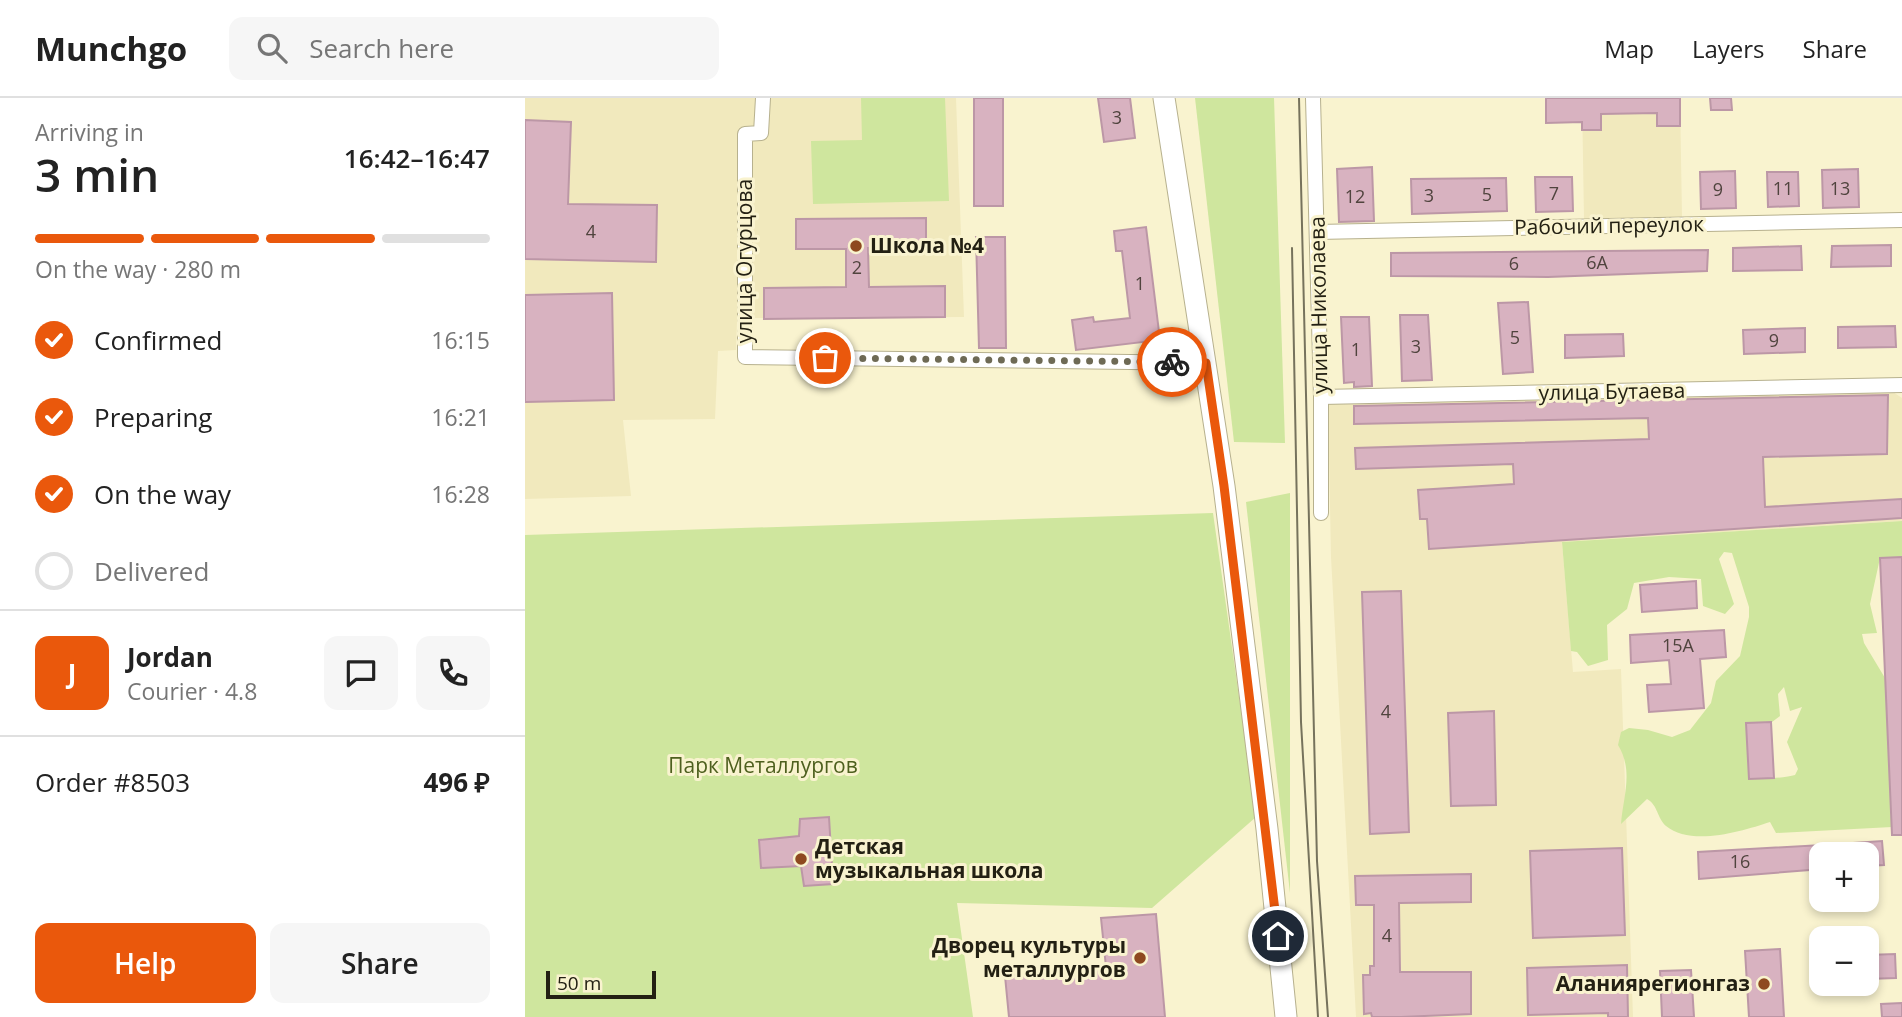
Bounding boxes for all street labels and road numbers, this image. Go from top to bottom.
street label: улица Огурцова [730,179,758,343]
street label: Рабочий переулок [1514,209,1704,241]
street label: улица Николаева [1302,216,1334,394]
street label: улица Бутаева [1538,376,1686,406]

